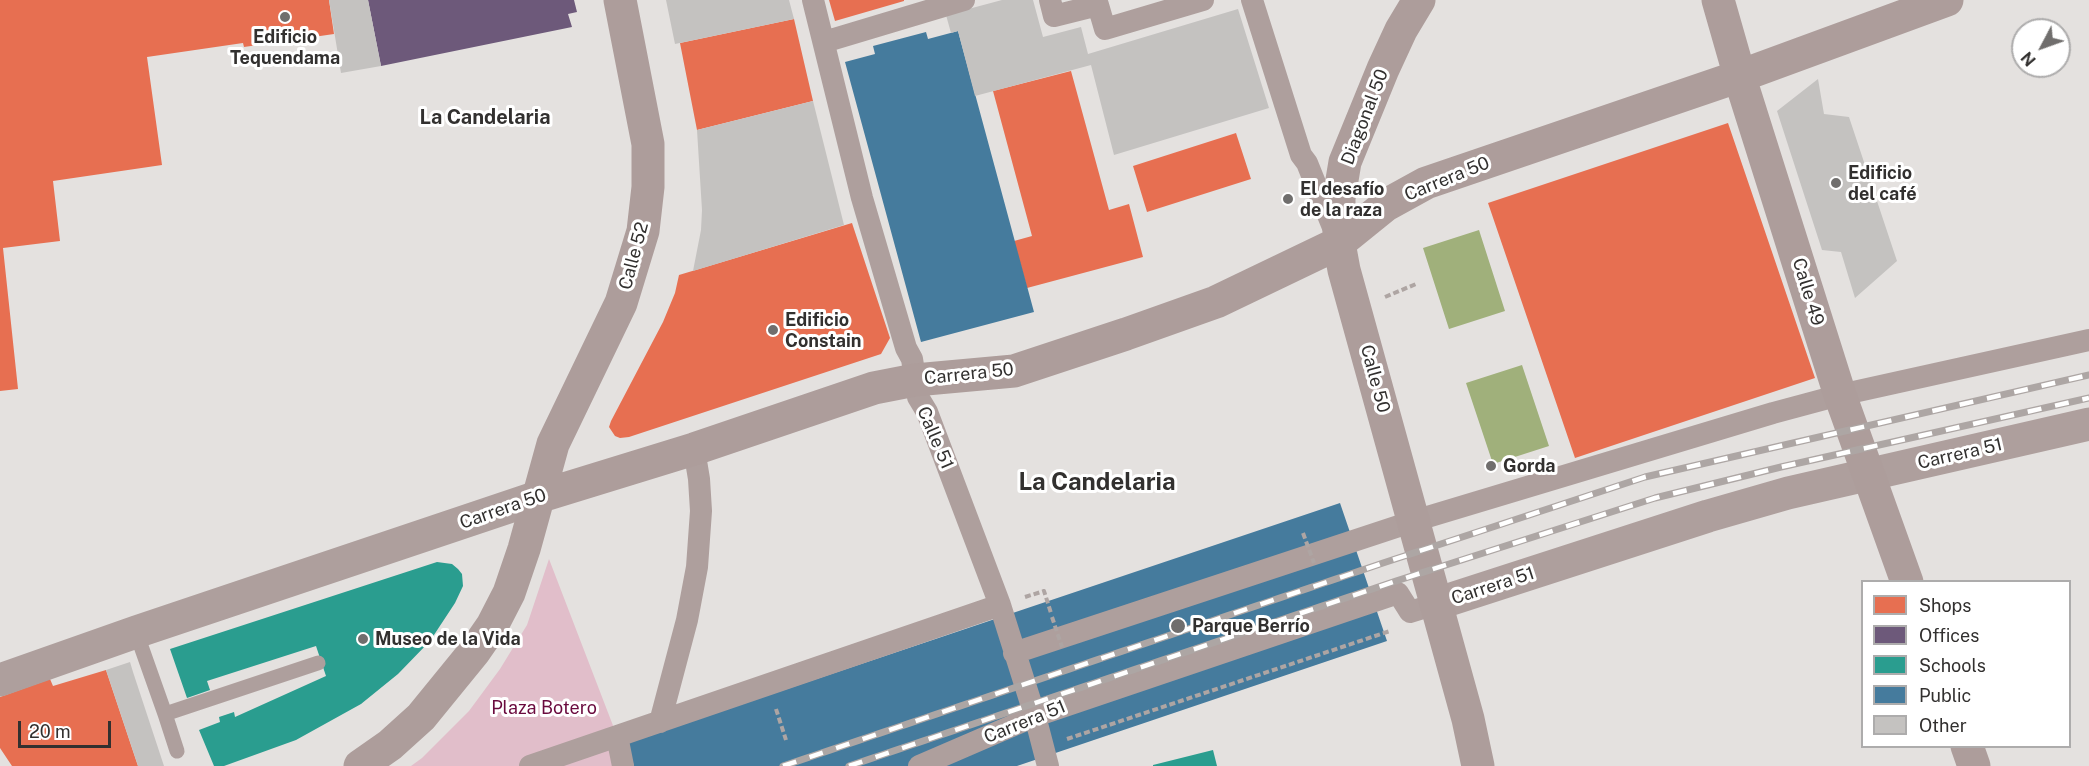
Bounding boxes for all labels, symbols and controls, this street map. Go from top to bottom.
marker: Edificio Tequendama [278,10,292,24]
north arrow [2011,18,2071,78]
place label: Edificio Tequendama [230,26,340,68]
text: N [2017,48,2040,70]
street label: Diagonal 50 [1337,66,1393,168]
district label: La Candelaria [420,106,550,130]
street label: Carrera 50 [1401,152,1493,206]
place label: Edificio del café [1848,162,1917,204]
marker: Edificio del café [1829,176,1843,190]
place label: El desafío de la raza [1300,178,1384,220]
marker: El desafío de la raza [1281,192,1295,206]
street label: Calle 52 [615,220,653,292]
street label: Calle 49 [1788,256,1828,328]
place label: Edificio Constain [785,309,862,352]
marker: Edificio Constain [766,323,780,337]
street label: Calle 50 [1356,343,1394,415]
street label: Carrera 50 [923,359,1015,389]
street label: Calle 51 [912,403,958,473]
street label: Carrera 51 [1916,434,2004,474]
place label: Gorda [1503,455,1556,477]
marker: Gorda [1484,459,1498,473]
district label: La Candelaria [1018,469,1176,497]
street label: Carrera 50 [457,484,549,534]
street label: Carrera 51 [1449,562,1537,610]
legend [1861,580,2071,748]
text: Shops [1919,595,1971,616]
place label: Parque Berrío [1192,615,1310,637]
marker: Parque Berrío [1169,617,1187,635]
text: Offices [1919,625,1979,646]
place label: Museo de la Vida [375,628,521,650]
marker: Museo de la Vida [356,632,370,646]
text: Schools [1919,655,1986,676]
text: Public [1919,685,1971,706]
street label: Carrera 51 [981,696,1069,748]
park label: Plaza Botero [491,697,597,719]
scale bar [21,709,114,747]
text: Other [1919,715,1967,736]
text: 20 m [29,721,71,742]

